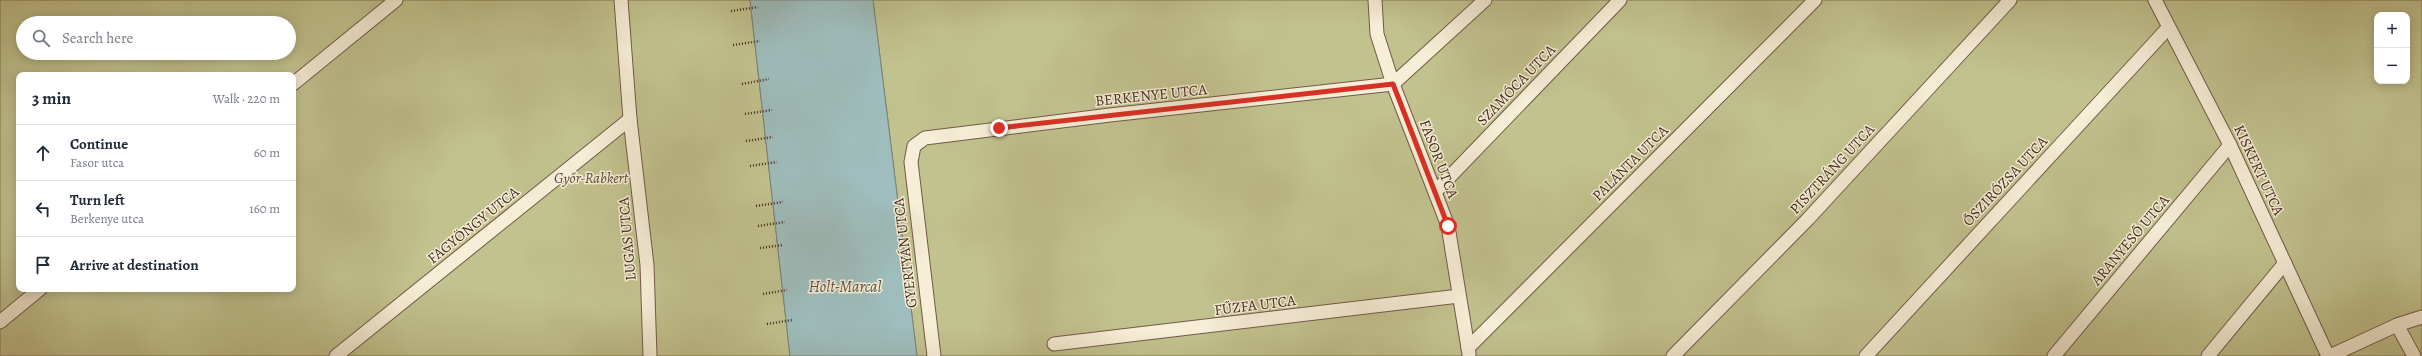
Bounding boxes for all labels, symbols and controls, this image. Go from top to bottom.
map controls [2374,12,2410,84]
button: + [2374,12,2410,48]
search box [16,16,296,60]
icon: search [30,27,52,49]
text: Search here [62,28,133,48]
street label: SZAMÓCA UTCA [1472,40,1560,130]
button: − [2374,48,2410,84]
street label: BERKENYE UTCA [1094,79,1208,111]
text: 3 min [32,87,71,110]
text: Walk · 220 m [213,90,280,107]
street label: FASOR UTCA [1415,117,1463,202]
route end [990,119,1008,137]
street label: PISZTRÁNG UTCA [1785,119,1879,218]
street label: PALÁNTA UTCA [1588,120,1673,205]
street label: KISKERT UTCA [2229,121,2289,219]
street label: ŐSZIRÓZSA UTCA [1958,132,2052,230]
text: Continue [70,134,128,154]
icon: ahead [32,142,54,164]
text: 60 m [254,144,280,161]
text: Fasor utca [70,154,124,171]
park label: Győr-Rabkert [554,168,629,188]
street label: FAGYÖNGY UTCA [423,182,523,268]
text: Turn left [70,190,125,210]
street label: ARANYESŐ UTCA [2086,190,2174,290]
street label: LUGAS UTCA [613,196,641,282]
street label: GYERTYÁN UTCA [888,197,922,309]
icon: left [32,198,54,220]
text: 160 m [249,200,280,217]
text: Berkenye utca [70,210,144,227]
route start [1439,217,1457,235]
icon: arrive [32,254,54,276]
text: Arrive at destination [70,255,199,275]
water label: Holt-Marcal [809,276,881,298]
street label: FŰZFA UTCA [1213,290,1297,320]

